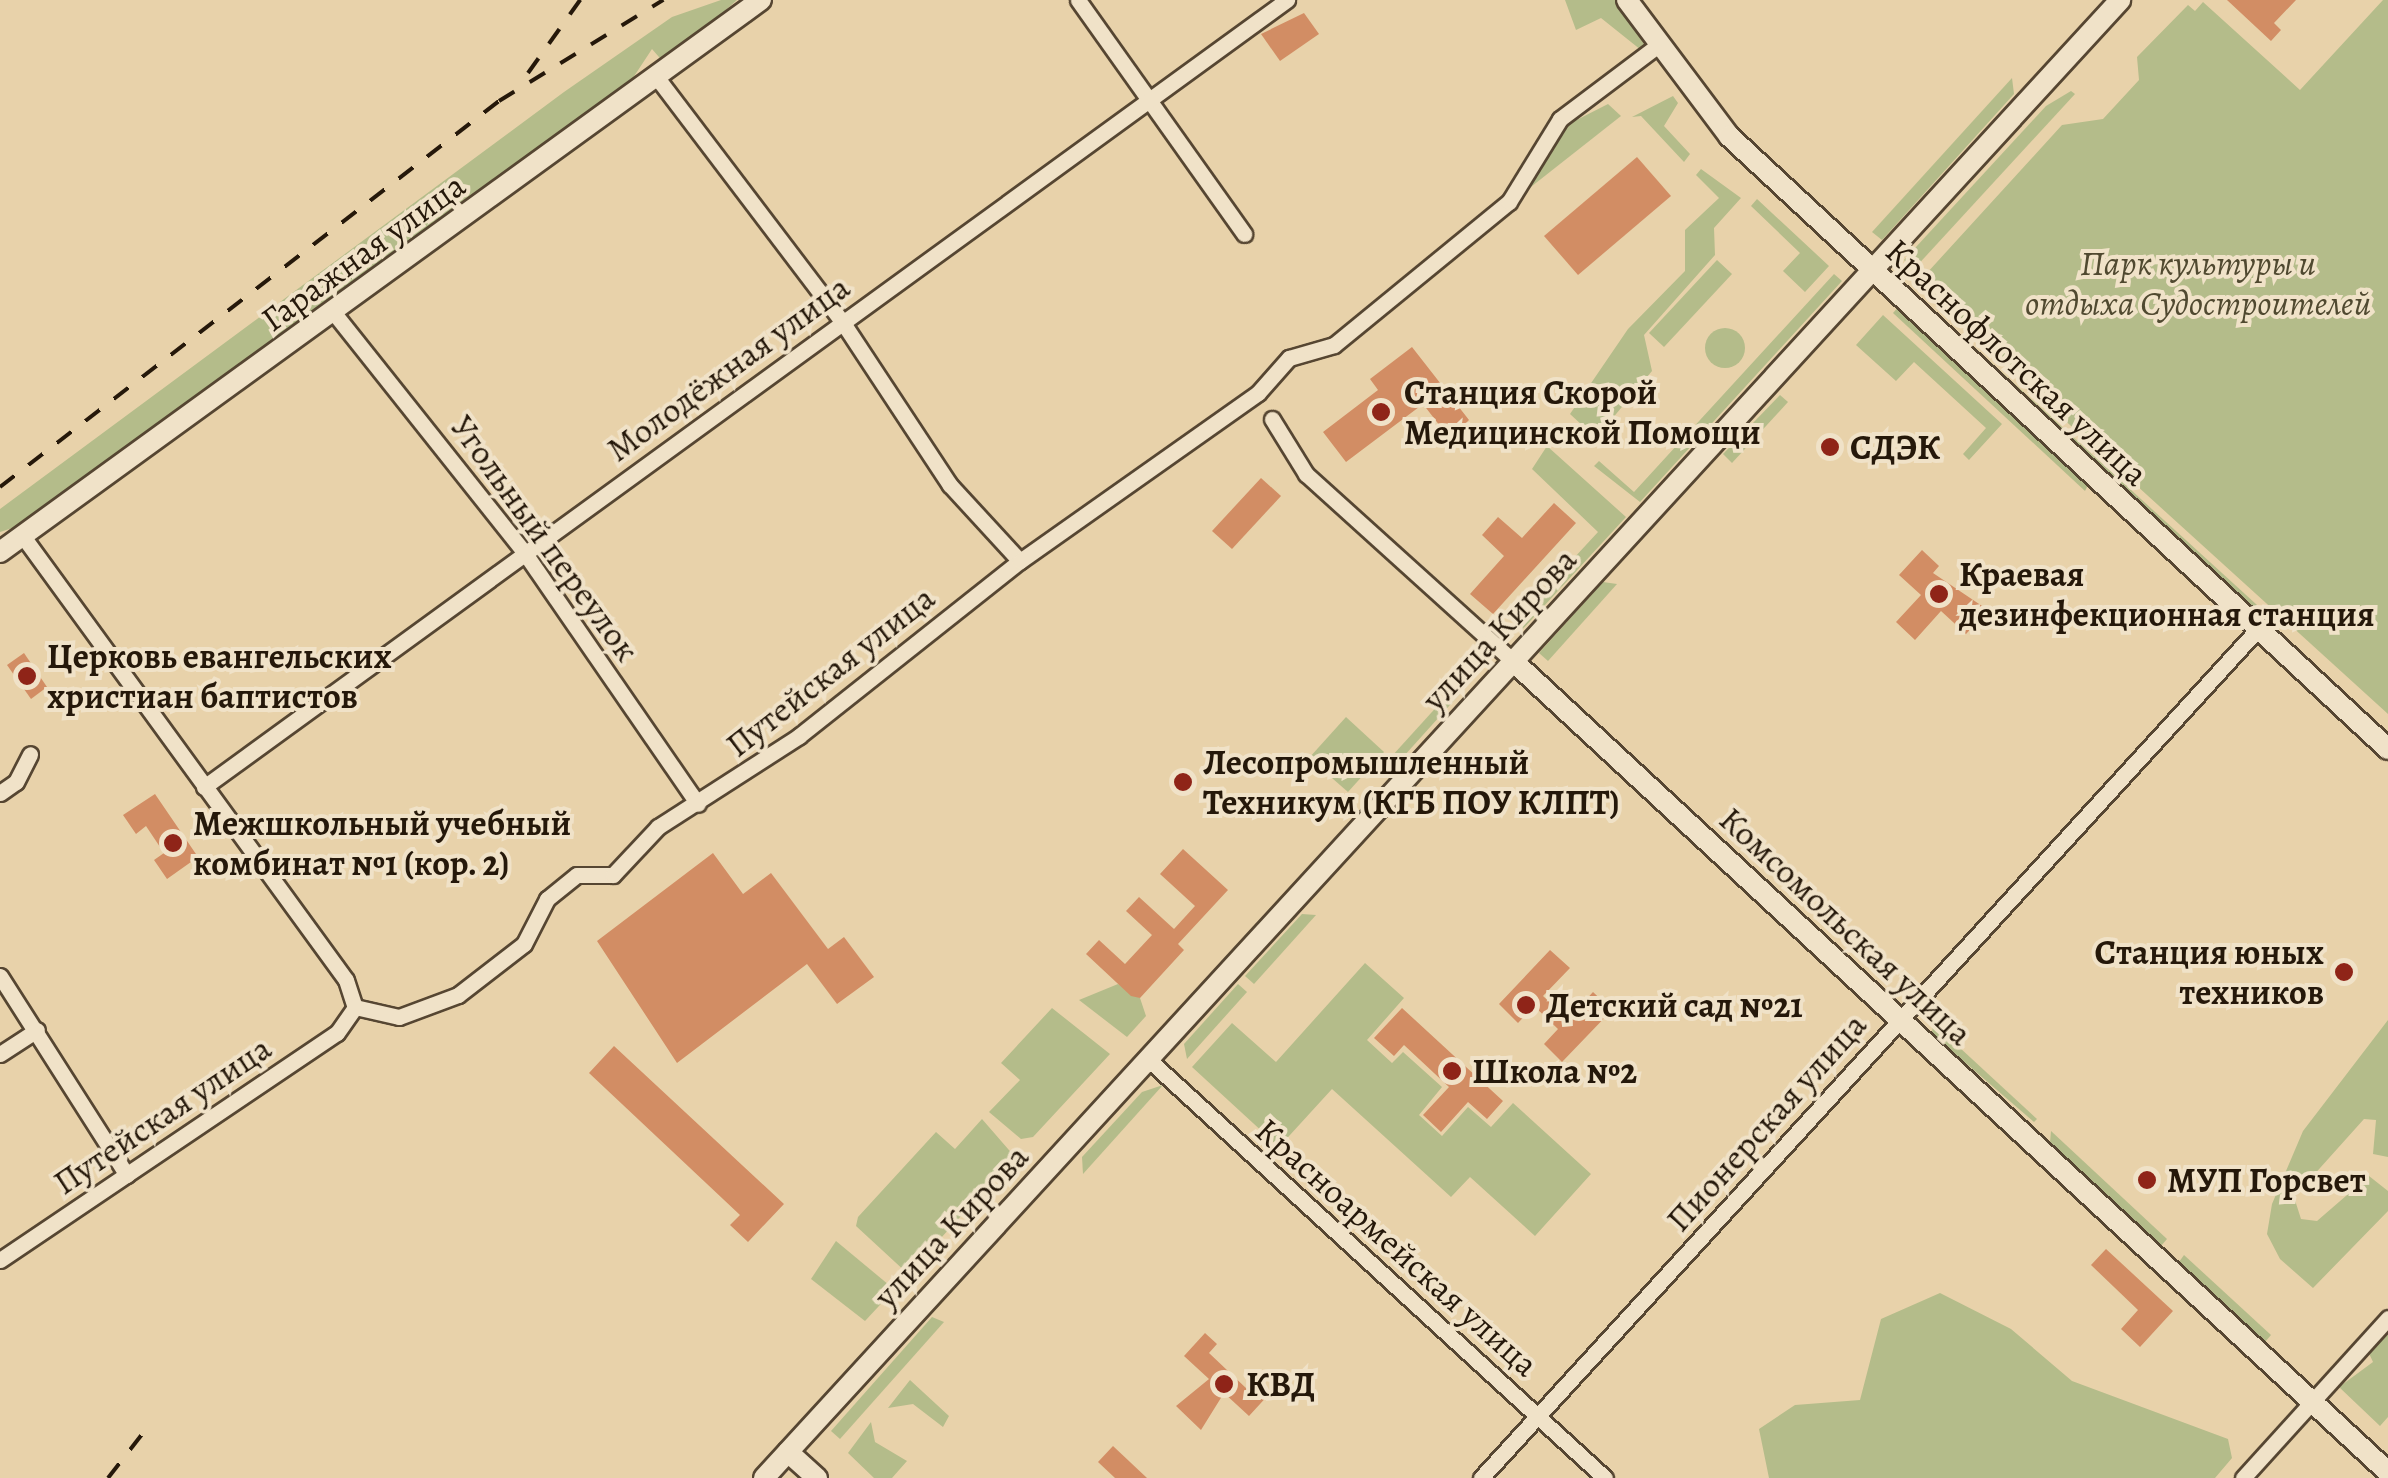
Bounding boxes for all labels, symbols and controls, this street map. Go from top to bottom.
street label: Гаражная улица [253,164,473,340]
street label: Краснофлотская улица [1877,230,2157,494]
park label: Парк культуры и отдыха Судостроителей [2025,242,2371,324]
street label: Молодёжная улица [598,266,858,470]
place label: Станция Скорой Медицинской Помощи [1404,371,1761,453]
marker: Станция Скорой Медицинской Помощи [1368,399,1394,425]
street label: Угольный переулок [442,407,648,669]
place label: СДЭК [1850,426,1940,468]
marker: СДЭК [1819,436,1841,458]
street label: улица Кирова [1413,539,1585,719]
place label: Краевая дезинфекционная станция [1959,553,2375,635]
street label: Путейская улица [717,576,943,766]
marker: Краевая дезинфекционная станция [1928,583,1950,605]
place label: Церковь евангельских христиан баптистов [47,635,392,717]
marker: Церковь евангельских христиан баптистов [16,665,38,687]
place label: Лесопромышленный Техникум (КГБ ПОУ КЛПТ) [1203,741,1620,823]
marker: Лесопромышленный Техникум (КГБ ПОУ КЛПТ) [1172,771,1194,793]
street label: Комсомольская улица [1711,798,1981,1054]
place label: Межшкольный учебный комбинат №1 (кор. 2) [193,802,571,884]
marker: Межшкольный учебный комбинат №1 (кор. 2) [162,832,184,854]
place label: Станция юных техников [2095,931,2324,1013]
marker: Станция юных техников [2333,961,2355,983]
place label: Детский сад №21 [1546,984,1803,1026]
marker: Детский сад №21 [1515,994,1537,1016]
street label: Пионерская улица [1657,1004,1875,1240]
street label: Путейская улица [45,1027,279,1203]
place label: Школа №2 [1472,1050,1637,1092]
marker: Школа №2 [1441,1060,1463,1082]
street label: Красноармейская улица [1247,1109,1547,1385]
street label: улица Кирова [865,1136,1037,1316]
place label: МУП Горсвет [2167,1159,2366,1201]
marker: МУП Горсвет [2136,1169,2158,1191]
place label: КВД [1246,1363,1315,1405]
marker: КВД [1211,1371,1237,1397]

